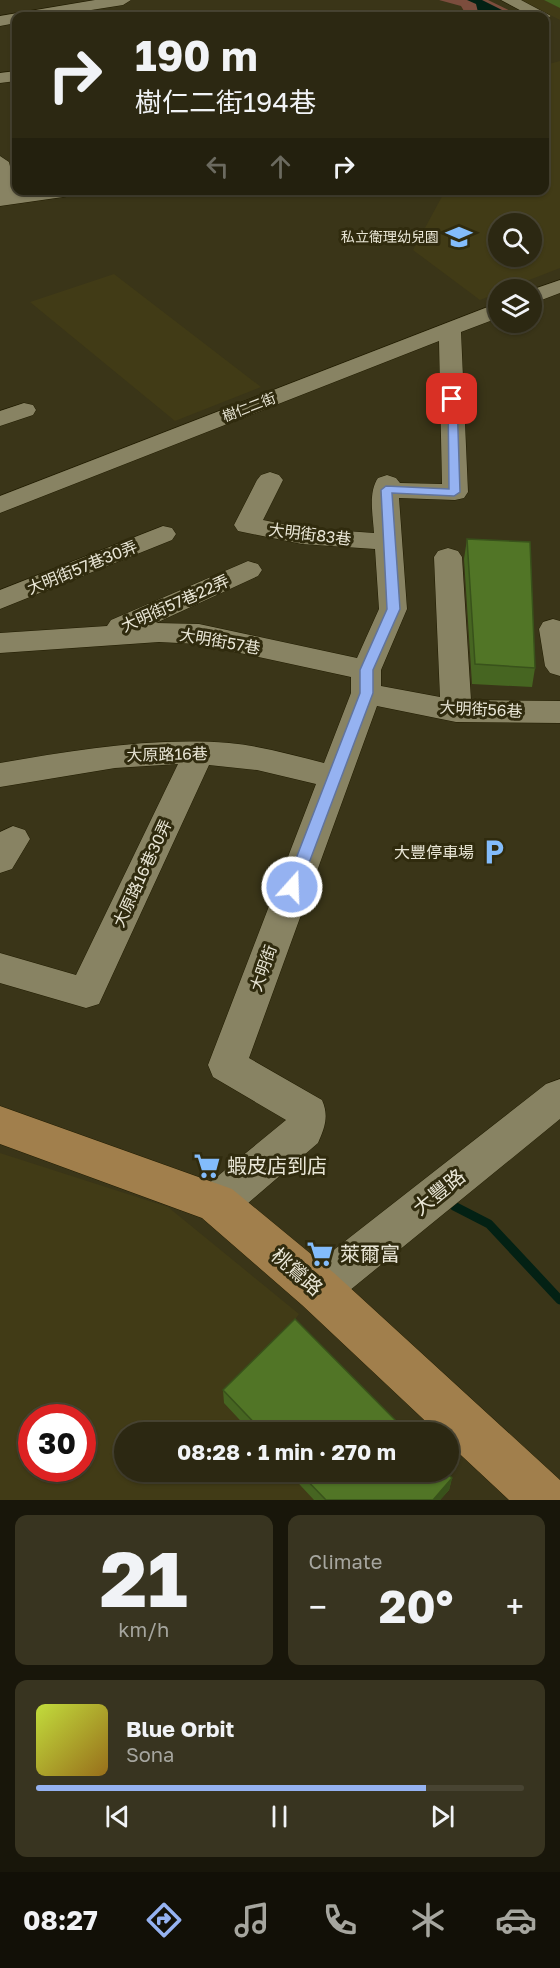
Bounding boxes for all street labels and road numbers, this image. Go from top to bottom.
street label: 樹仁二街 [220,389,278,425]
street label: 大明街83巷 [268,519,352,549]
street label: 大明街57巷30弄 [24,536,140,598]
street label: 大明街57巷22弄 [118,570,232,636]
street label: 大明街57巷 [178,624,262,658]
street label: 大明街56巷 [439,697,523,721]
street label: 大原路16巷 [126,743,208,765]
street label: 大原路16巷30弄 [108,816,176,930]
street label: 大明街 [245,942,281,994]
street label: 大豐路 [408,1163,469,1219]
street label: 桃鶯路 [267,1243,328,1300]

